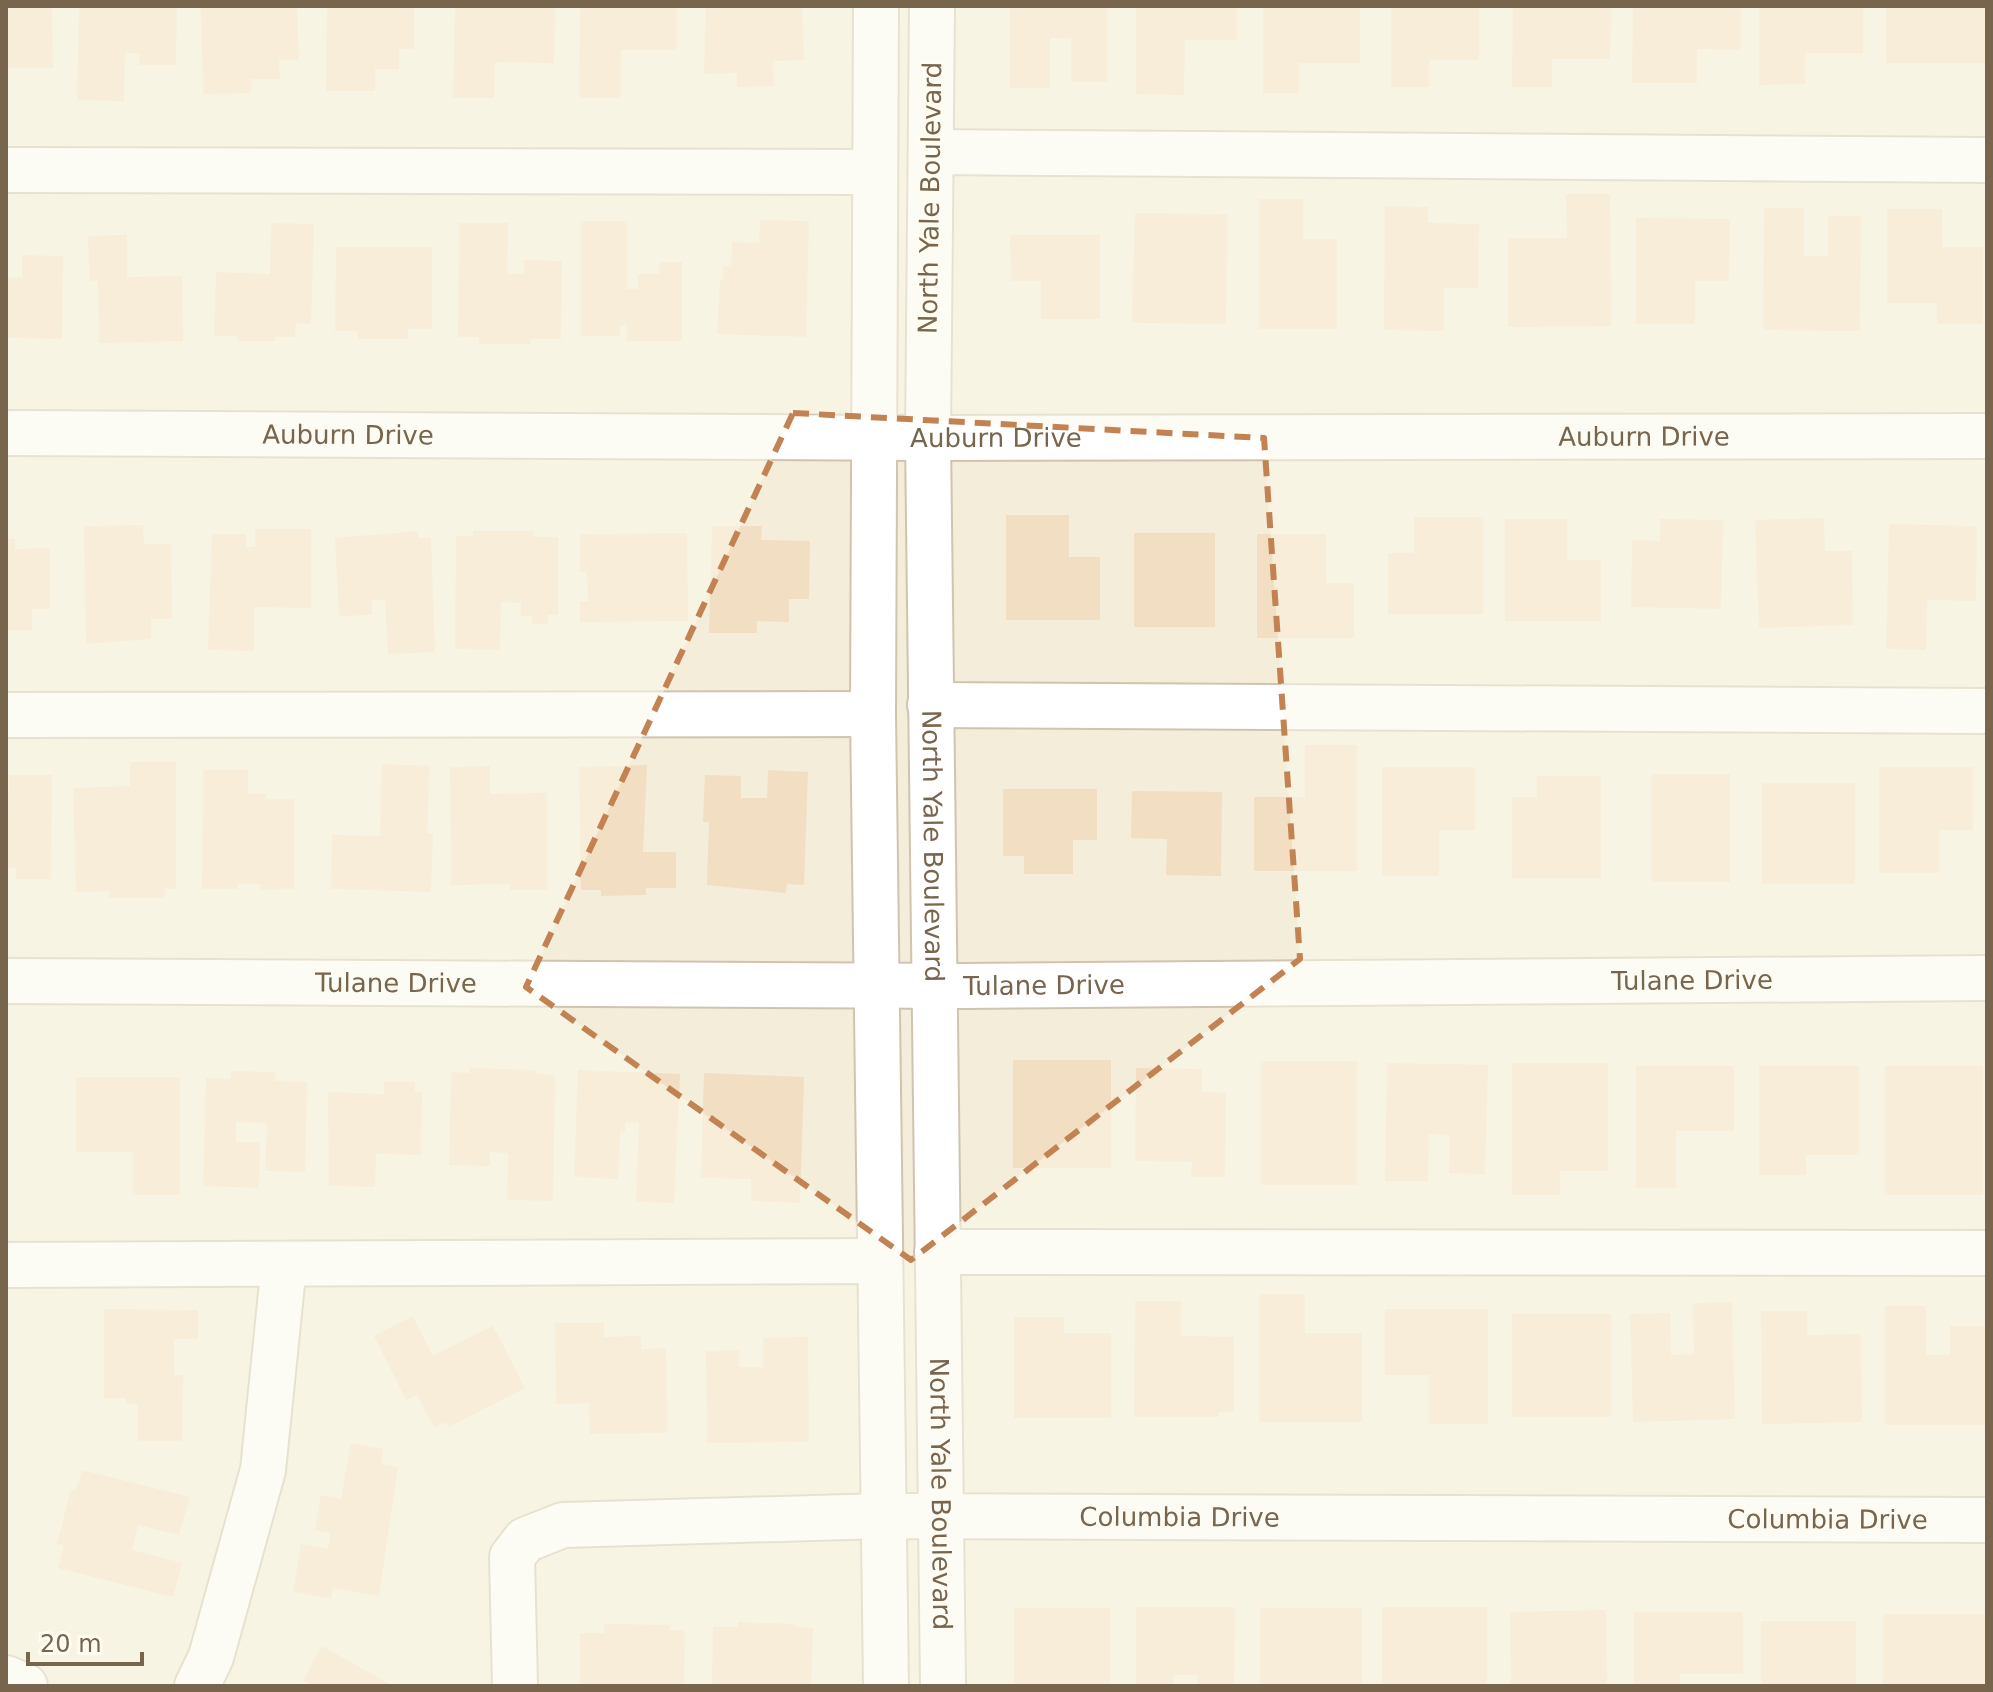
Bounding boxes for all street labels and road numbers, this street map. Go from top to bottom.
street label: North Yale Boulevard [913,62,947,334]
street label: Auburn Drive [262,419,434,450]
street label: Auburn Drive [1558,421,1730,452]
street label: Auburn Drive [910,423,1082,453]
street label: North Yale Boulevard [916,710,950,982]
street label: Tulane Drive [1610,965,1773,996]
street label: Tulane Drive [314,968,477,998]
street label: Tulane Drive [962,970,1125,1001]
street label: North Yale Boulevard [924,1358,957,1630]
street label: Columbia Drive [1079,1502,1280,1532]
street label: Columbia Drive [1727,1504,1928,1535]

